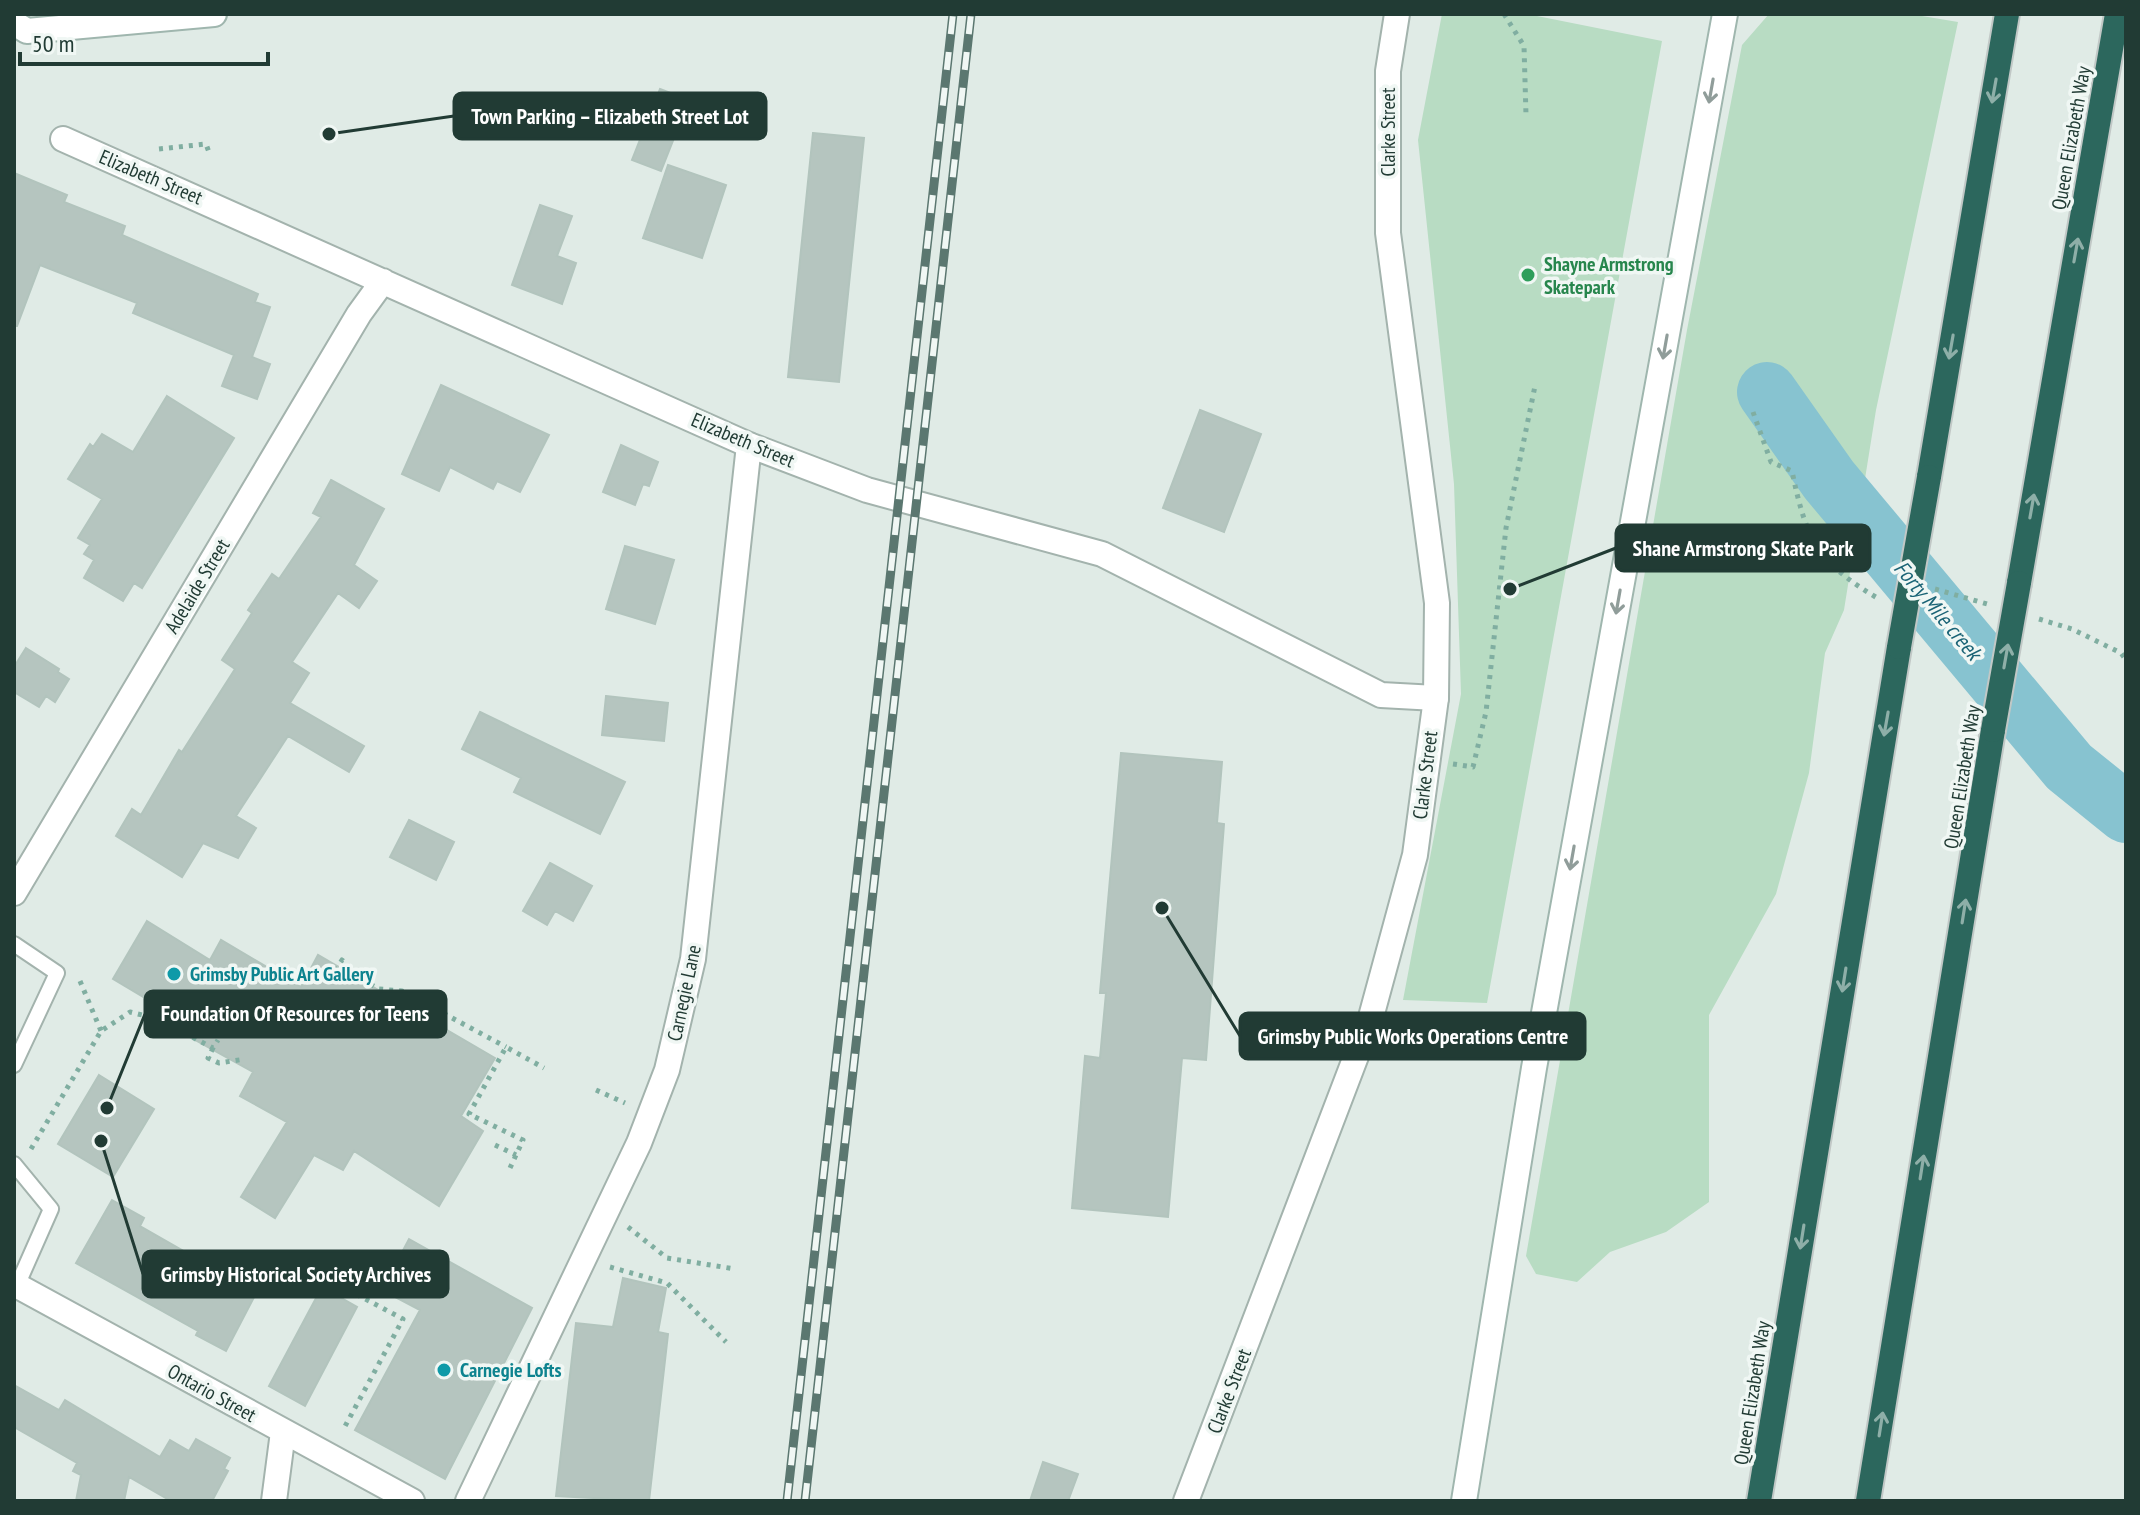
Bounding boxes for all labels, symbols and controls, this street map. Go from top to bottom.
scale bar [20,16,268,66]
text: 50 m [32,28,74,59]
street label: Queen Elizabeth Way [2046,64,2096,212]
one-way arrow [1703,78,1718,103]
one-way arrow [1986,78,2001,103]
street label: Clarke Street [1375,87,1401,176]
callout: Town Parking – Elizabeth Street Lot [454,93,766,139]
text: Town Parking – Elizabeth Street Lot [471,102,749,130]
street label: Elizabeth Street [95,144,207,211]
one-way arrow [2070,238,2085,263]
place label: Shayne Armstrong Skatepark [1544,251,1674,300]
marker: Shayne Armstrong Skatepark [1519,266,1537,284]
one-way arrow [1656,333,1671,359]
one-way arrow [1942,334,1957,359]
street label: Elizabeth Street [687,407,799,474]
one-way arrow [2025,494,2040,519]
callout: Shane Armstrong Skate Park [1616,525,1870,571]
street label: Adelaide Street [159,533,236,638]
text: Shane Armstrong Skate Park [1633,534,1854,562]
water label: Forty Mile creek [1888,554,1989,667]
one-way arrow [1610,589,1625,615]
one-way arrow [1999,644,2014,670]
street label: Queen Elizabeth Way [1938,703,1986,851]
one-way arrow [1878,711,1893,736]
street label: Clarke Street [1407,729,1443,821]
one-way arrow [1564,845,1579,870]
one-way arrow [1957,899,1972,924]
street label: Carnegie Lane [661,942,707,1044]
place label: Grimsby Public Art Gallery [190,961,375,987]
marker: Grimsby Public Art Gallery [165,965,183,983]
one-way arrow [1835,967,1850,992]
callout: Foundation Of Resources for Teens [145,991,446,1037]
text: Foundation Of Resources for Teens [161,999,429,1027]
callout: Grimsby Public Works Operations Centre [1240,1013,1585,1059]
text: Grimsby Public Works Operations Centre [1258,1022,1568,1050]
one-way arrow [1916,1155,1931,1181]
one-way arrow [1794,1224,1809,1249]
callout: Grimsby Historical Society Archives [143,1251,448,1297]
text: Grimsby Historical Society Archives [161,1260,432,1288]
street label: Queen Elizabeth Way [1728,1319,1776,1467]
street label: Clarke Street [1201,1344,1257,1437]
place label: Carnegie Lofts [460,1357,561,1383]
street label: Ontario Street [163,1358,261,1428]
marker: Carnegie Lofts [435,1361,453,1379]
one-way arrow [1874,1412,1889,1437]

